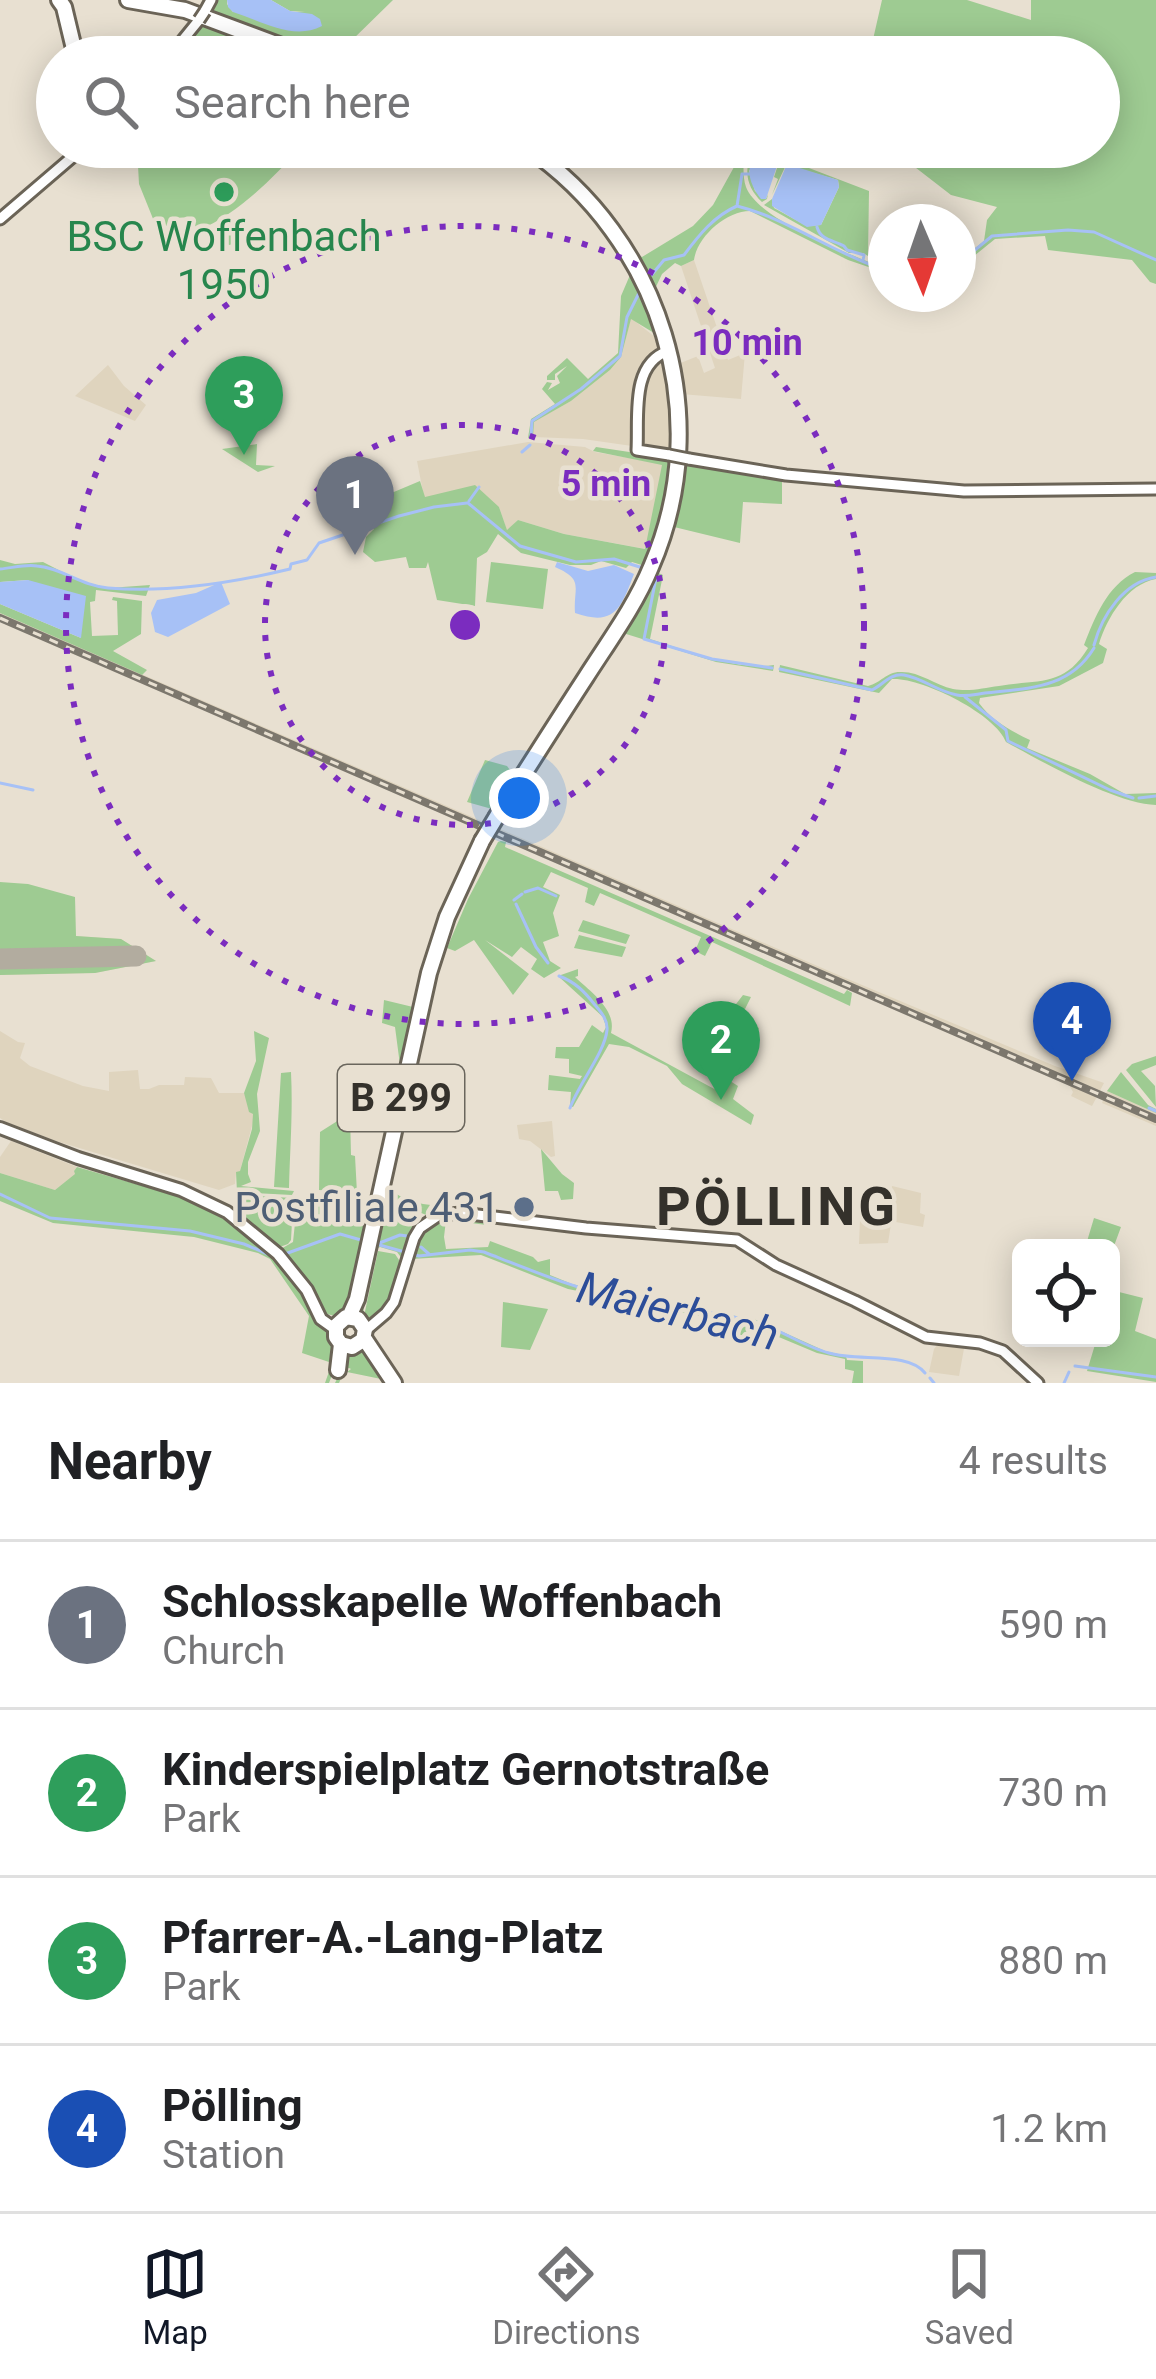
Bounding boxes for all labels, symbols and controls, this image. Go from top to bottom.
search box [36,36,1120,168]
icon: search [78,69,144,135]
text: Search here [174,76,411,129]
marker: BSC Woffenbach 1950 [211,179,237,205]
north arrow [868,204,976,312]
place label: BSC Woffenbach 1950 [66,212,382,309]
text: 10 min [691,322,803,364]
pin: 3 [205,356,283,455]
pin: 1 [316,456,394,555]
text: 5 min [561,463,651,505]
centre of rings [444,604,486,646]
your location [489,768,549,828]
pin: 4 [1033,982,1111,1081]
pin: 2 [682,1001,760,1100]
road number: B 299 [338,1065,464,1131]
district label: PÖLLING [656,1175,898,1238]
place label: Postfiliale 431 [234,1183,500,1232]
marker: Postfiliale 431 [511,1194,537,1220]
map controls [1012,1239,1120,1347]
button: locate [1012,1239,1120,1347]
water label: Maierbach [572,1260,784,1362]
text: Nearby [48,1432,212,1491]
text: 4 results [959,1438,1108,1484]
text: Schlosskapelle Woffenbach [162,1575,722,1628]
text: 1 [76,1602,98,1648]
text: 590 m [998,1602,1108,1648]
text: Church [162,1628,285,1674]
text: Kinderspielplatz Gernotstraße [162,1743,769,1796]
text: 2 [76,1770,98,1816]
text: 730 m [998,1770,1108,1816]
text: Park [162,1796,241,1842]
text: Pfarrer-A.-Lang-Platz [162,1911,603,1964]
text: 3 [76,1938,98,1984]
text: 880 m [998,1938,1108,1984]
text: Park [162,1964,241,2010]
text: Pölling [162,2079,303,2132]
text: 4 [76,2106,98,2152]
text: 1.2 km [990,2106,1108,2152]
text: Station [162,2132,285,2178]
tab: Map [142,2241,208,2352]
tab: Directions [492,2241,641,2352]
tab: Saved [925,2241,1014,2352]

